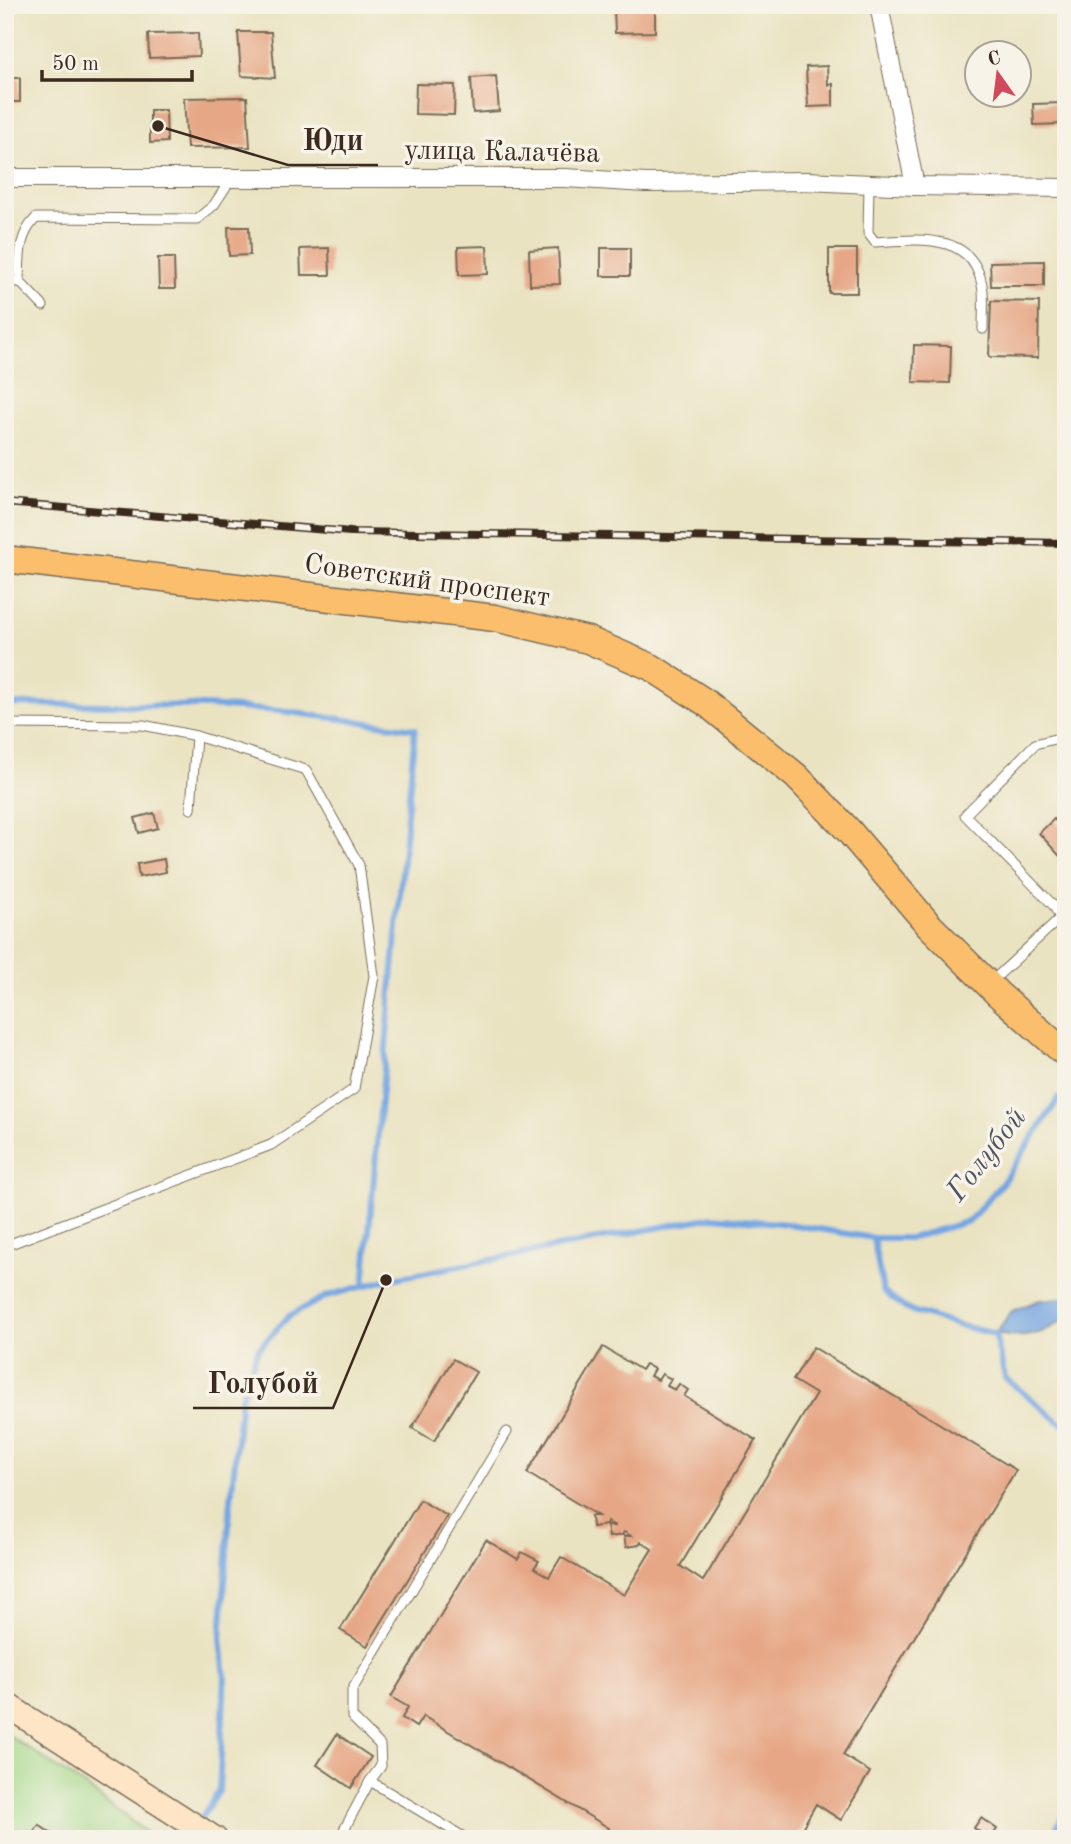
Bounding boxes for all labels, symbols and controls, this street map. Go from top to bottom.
scale bar [42,38,192,82]
north arrow [962,38,1032,108]
text: С [986,49,1003,71]
text: 50 m [52,54,99,75]
callout: Юди [288,114,378,165]
text: Юди [302,127,364,157]
street label: улица Калачёва [404,137,600,169]
street label: Советский проспект [302,551,552,613]
water label: Голубой [941,1103,1032,1208]
callout: Голубой [193,1357,333,1408]
text: Голубой [207,1370,319,1400]

